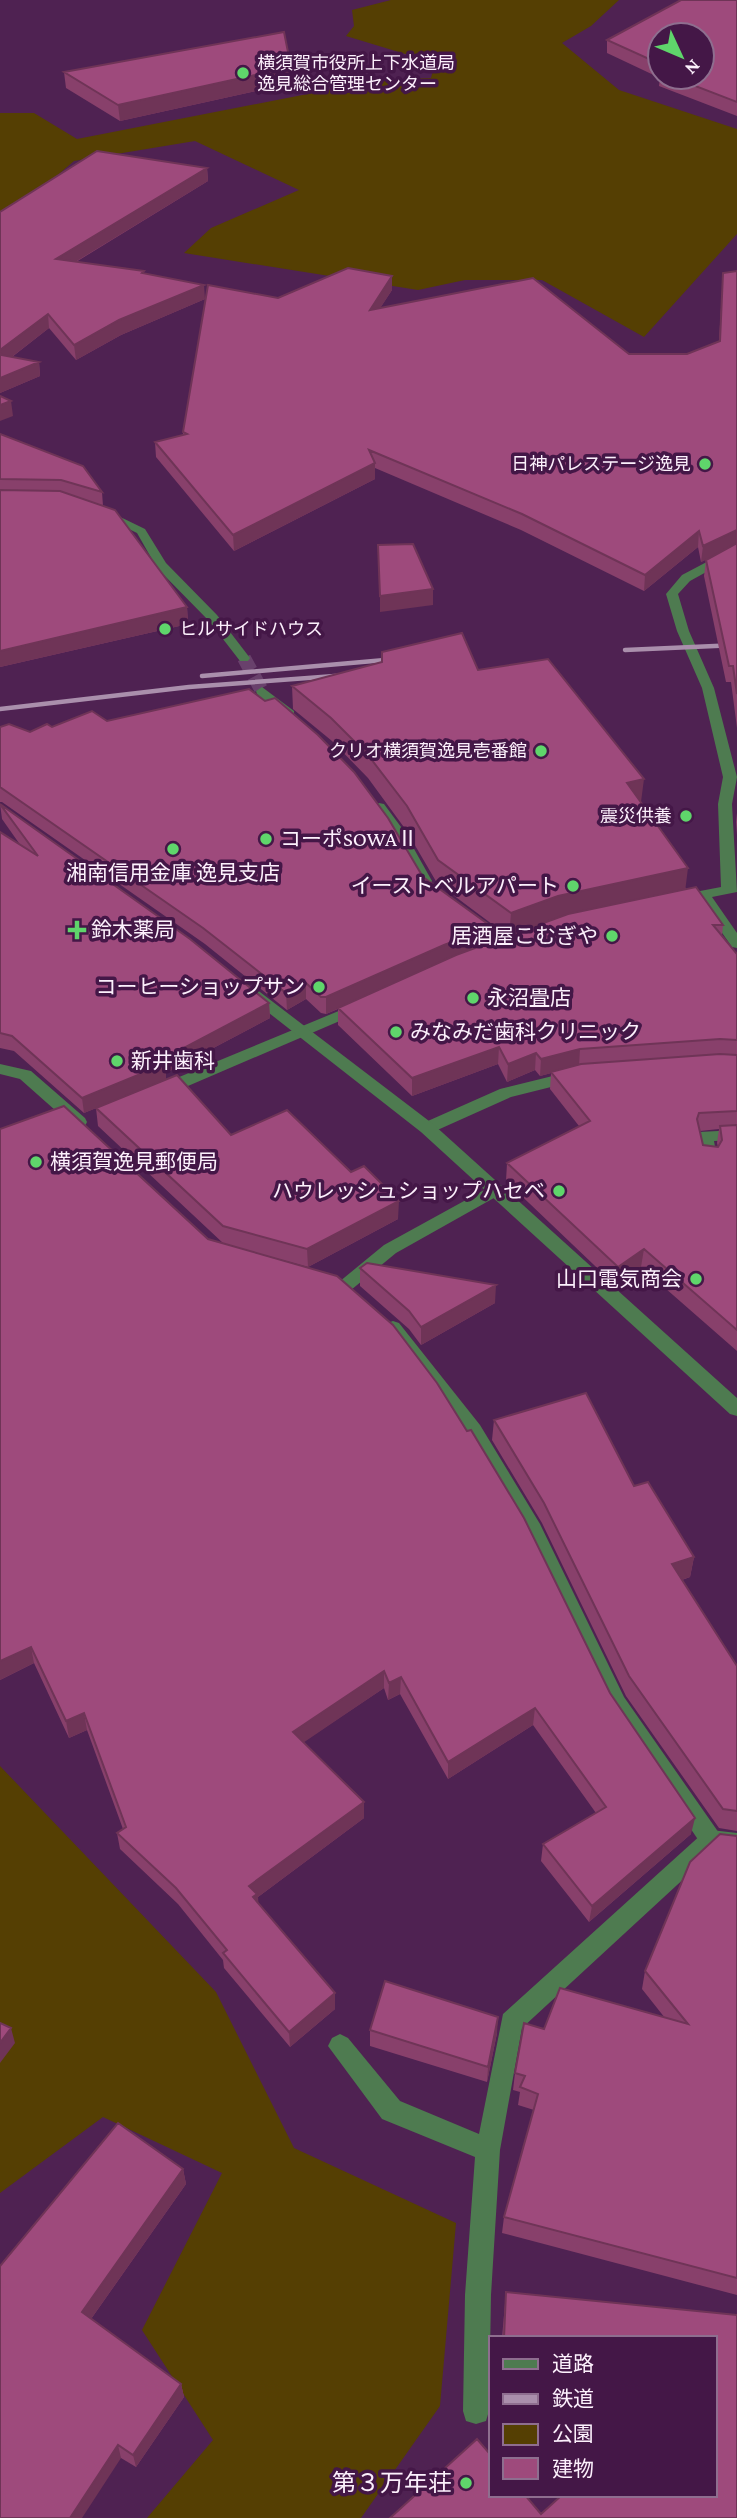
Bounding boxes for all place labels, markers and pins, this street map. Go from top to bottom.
place label: 横須賀市役所上下水道局 逸見総合管理センター [257,53,455,94]
marker: 横須賀市役所上下水道局 逸見総合管理センター [235,65,251,81]
place label: 日神パレステージ逸見 [511,454,691,474]
marker: 日神パレステージ逸見 [697,456,713,472]
place label: ヒルサイドハウス [179,619,323,639]
marker: ヒルサイドハウス [157,621,173,637]
place label: クリオ横須賀逸見壱番館 [329,741,527,761]
marker: クリオ横須賀逸見壱番館 [533,743,549,759]
place label: 震災供養 [600,806,672,826]
marker: 震災供養 [678,808,694,824]
place label: コーポSOWAⅡ [280,827,418,851]
marker: コーポSOWAⅡ [258,831,274,847]
marker: 湘南信用金庫 逸見支店 [165,841,181,857]
place label: 湘南信用金庫 逸見支店 [66,861,280,885]
place label: イーストベルアパート [350,874,559,898]
marker: イーストベルアパート [565,878,581,894]
place label: 鈴木薬局 [91,918,175,942]
marker: 鈴木薬局 [69,922,85,938]
place label: 居酒屋こむぎや [451,924,598,948]
marker: 居酒屋こむぎや [604,928,620,944]
place label: コーヒーショップサン [95,975,305,999]
marker: コーヒーショップサン [311,979,327,995]
place label: 永沼畳店 [487,986,571,1010]
marker: 永沼畳店 [465,990,481,1006]
place label: みなみだ歯科クリニック [410,1020,641,1044]
marker: みなみだ歯科クリニック [388,1024,404,1040]
place label: 新井歯科 [131,1049,215,1073]
marker: 新井歯科 [109,1053,125,1069]
place label: 横須賀逸見郵便局 [50,1150,218,1174]
marker: 横須賀逸見郵便局 [28,1154,44,1170]
place label: ハウレッシュショップハセベ [272,1179,545,1203]
marker: ハウレッシュショップハセベ [551,1183,567,1199]
place label: 山口電気商会 [556,1267,682,1291]
marker: 山口電気商会 [688,1271,704,1287]
place label: 第３万年荘 [332,2469,452,2496]
marker: 第３万年荘 [458,2475,474,2491]

